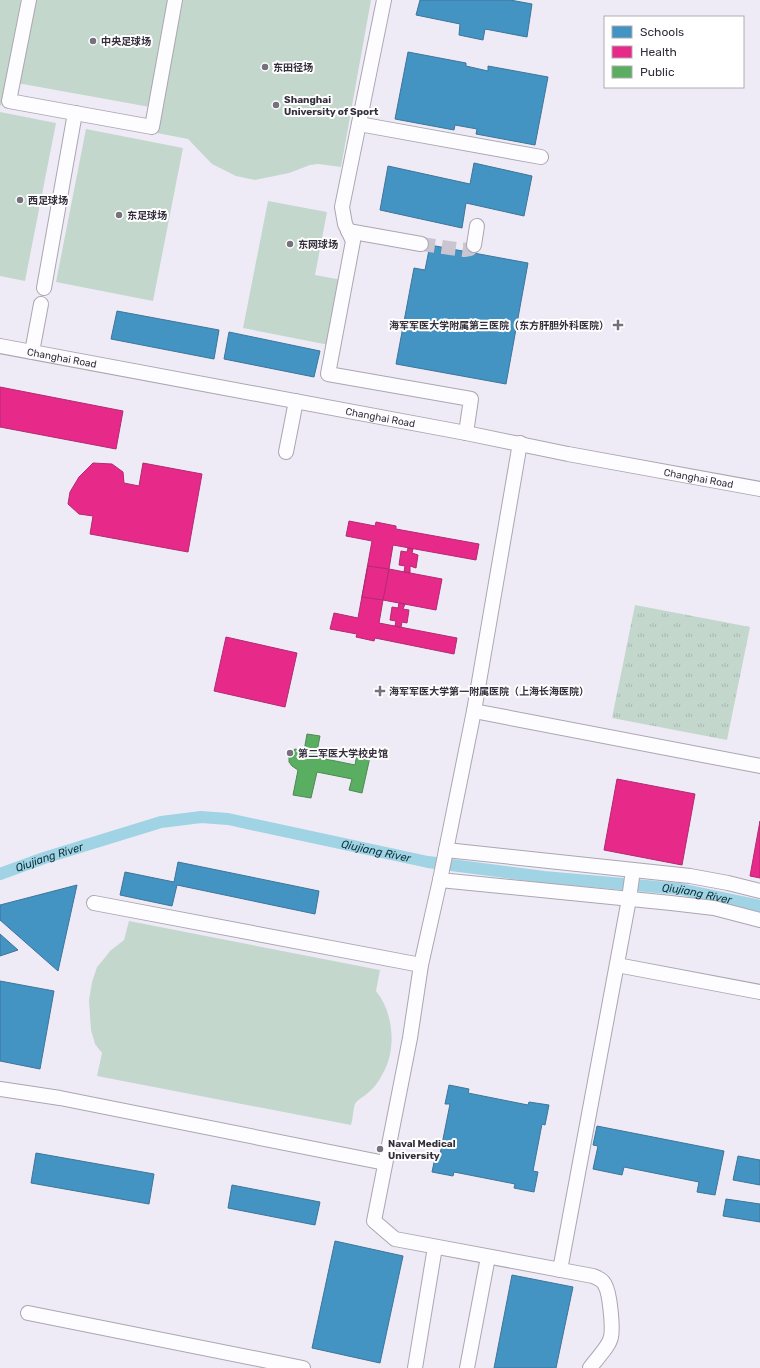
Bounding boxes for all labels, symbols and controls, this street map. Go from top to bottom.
legend [604,16,744,88]
text: Schools [640,25,684,39]
marker: 中央足球场 [88,36,98,46]
place label: 中央足球场 [101,36,151,48]
text: Health [640,45,677,59]
marker: 东田径场 [260,62,270,72]
place label: 东田径场 [273,62,313,74]
text: Public [640,65,675,79]
place label: Shanghai University of Sport [284,94,379,118]
marker: Shanghai University of Sport [271,100,281,110]
marker: 西足球场 [15,195,25,205]
place label: 西足球场 [28,195,68,207]
marker: 东足球场 [114,210,124,220]
place label: 东足球场 [127,210,167,222]
marker: 东网球场 [285,239,295,249]
place label: 东网球场 [298,239,338,251]
marker: 海军军医大学附属第三医院（东方肝胆外科医院） [612,319,624,331]
place label: 海军军医大学附属第三医院（东方肝胆外科医院） [389,320,609,332]
street label: Changhai Road [26,346,98,371]
street label: Changhai Road [344,406,416,430]
street label: Changhai Road [663,467,734,491]
marker: 海军军医大学第一附属医院（上海长海医院） [374,685,386,697]
place label: 海军军医大学第一附属医院（上海长海医院） [389,686,589,698]
place label: 第二军医大学校史馆 [298,747,388,760]
marker: 第二军医大学校史馆 [285,748,295,758]
water label: Qiujiang River [340,838,413,865]
water label: Qiujiang River [14,840,86,875]
water label: Qiujiang River [661,881,734,907]
place label: Naval Medical University [388,1138,456,1162]
marker: Naval Medical University [375,1144,385,1154]

